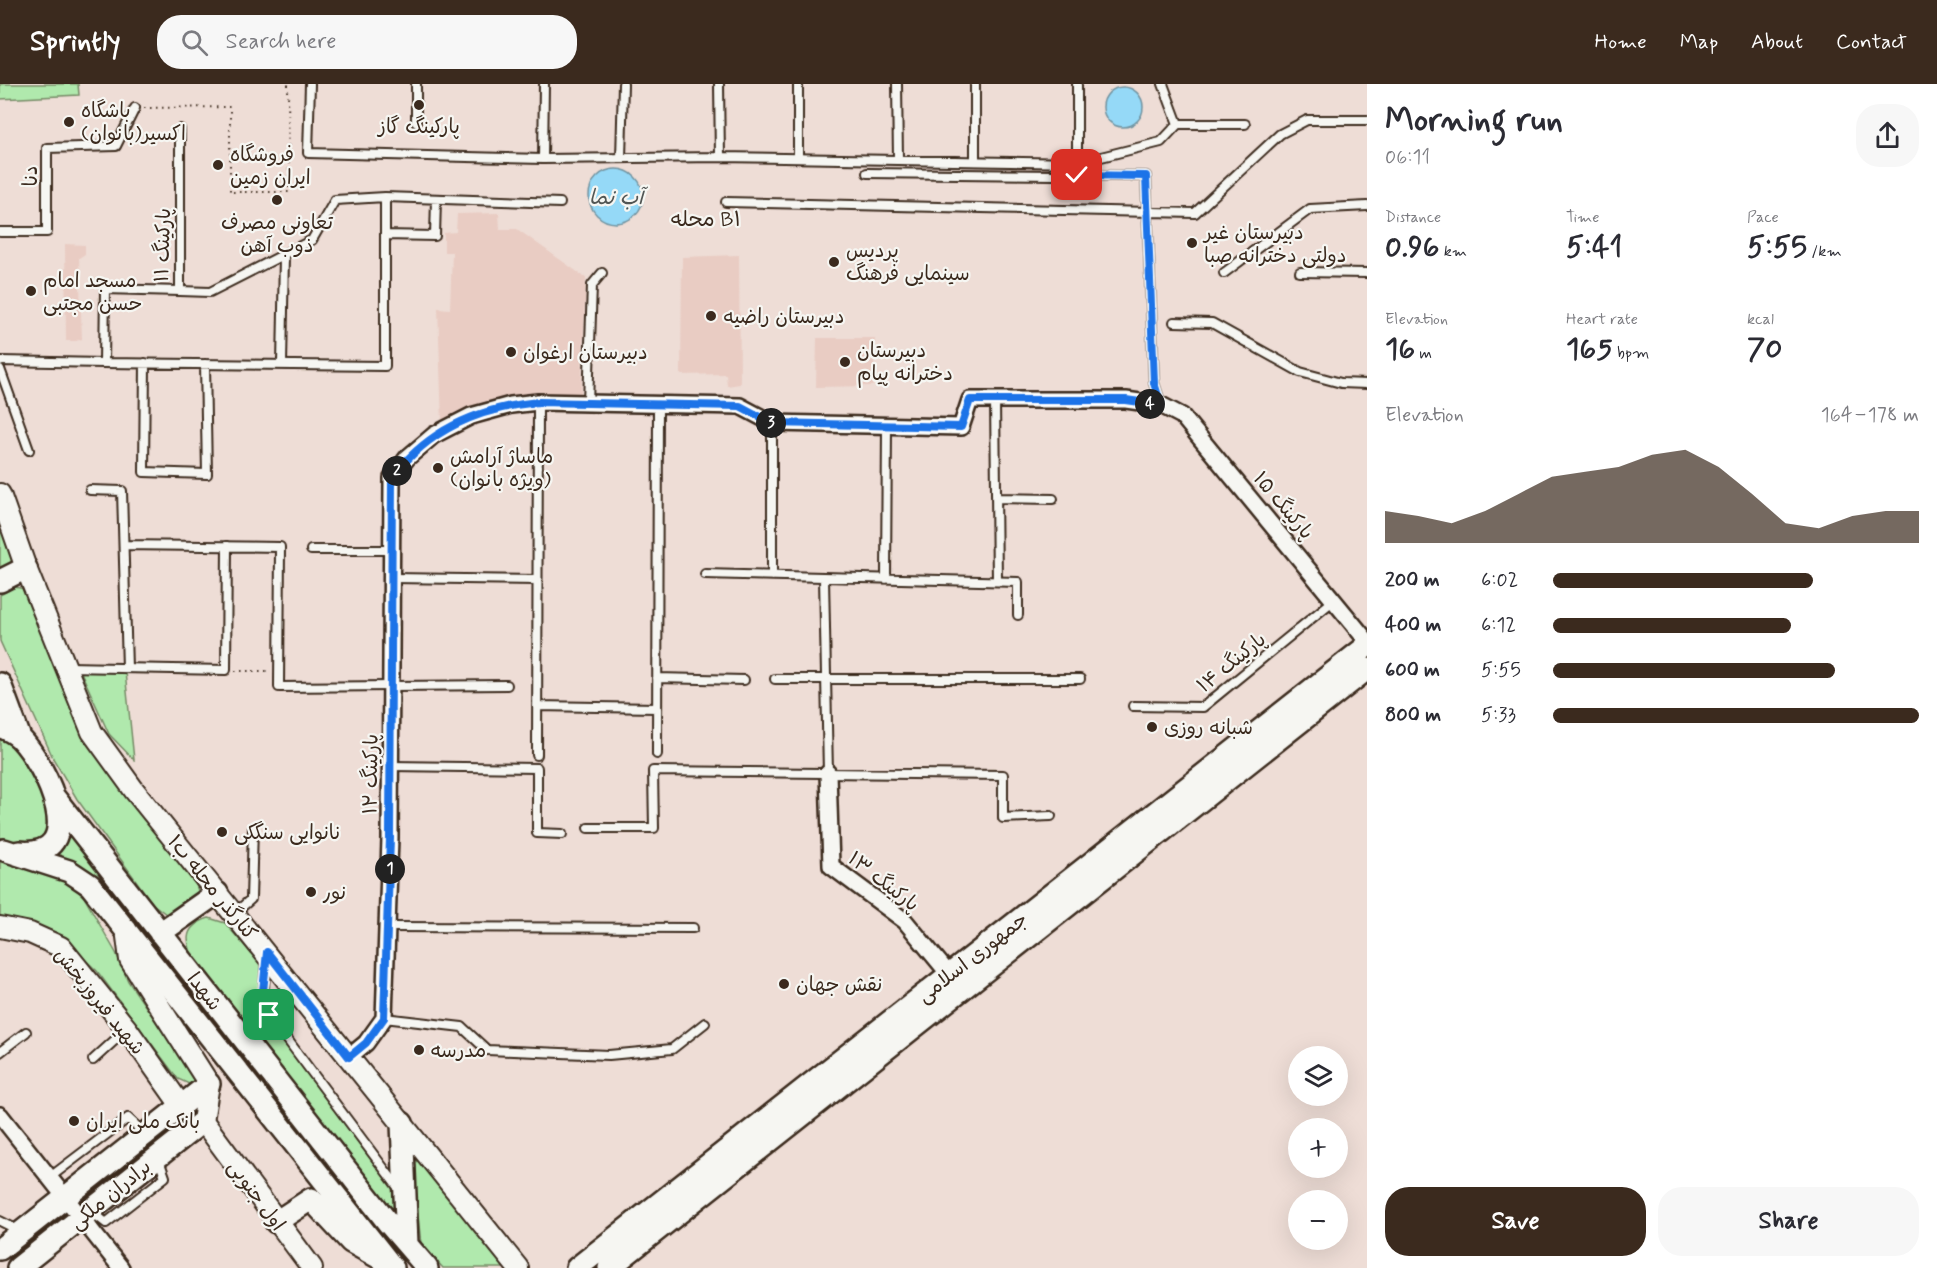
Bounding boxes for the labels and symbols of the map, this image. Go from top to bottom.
place label: باشگاه اکسیر(بانوان) [81,98,186,148]
marker: پارکینگ گاز [412,98,426,112]
place label: پارکینگ گاز [376,114,460,141]
marker: باشگاه اکسیر(بانوان) [62,115,76,129]
place label: فروشگاه ایران زمین [230,142,311,192]
pin [1051,149,1102,200]
marker: فروشگاه ایران زمین [211,158,225,172]
street label: دنا [18,166,45,186]
water label: آب نما [589,184,649,212]
marker: تعاونی مصرف ذوب آهن [270,193,284,207]
district label: محله B۱ [671,206,741,234]
street label: پارکینگ ۱۱ [149,207,178,283]
place label: تعاونی مصرف ذوب آهن [221,210,333,260]
place label: دبیرستان غیر دولتی دخترانه صبا [1202,220,1346,270]
marker: دبیرستان غیر دولتی دخترانه صبا [1185,236,1199,250]
place label: پردیس سینمایی فرهنگ [846,238,970,288]
marker: پردیس سینمایی فرهنگ [827,255,841,269]
place label: مسجد امام حسن مجتبی [43,268,143,318]
marker: مسجد امام حسن مجتبی [24,284,38,298]
place label: دبیرستان راضیه [723,304,844,331]
marker: دبیرستان راضیه [704,309,718,323]
place label: دبیرستان دخترانه پیام [857,338,953,388]
place label: دبیرستان ارغوان [523,340,648,367]
marker: دبیرستان ارغوان [504,345,518,359]
marker: دبیرستان دخترانه پیام [838,355,852,369]
pin: 4 [1135,389,1165,419]
pin: 3 [756,408,786,438]
place label: ماساژ آرامش (ویژه بانوان) [450,444,553,494]
pin: 2 [382,456,412,486]
marker: ماساژ آرامش (ویژه بانوان) [431,461,445,475]
street label: پارکینگ ۱۵ [1246,466,1319,546]
street label: پارکینگ ۱۴ [1192,627,1272,699]
place label: شبانه روزی [1164,715,1253,742]
marker: شبانه روزی [1145,720,1159,734]
street label: پارکینگ ۱۲ [357,733,386,815]
place label: نانوایی سنگکی [234,820,341,847]
marker: نانوایی سنگکی [215,825,229,839]
street label: کنارگذر محله ب۱ [161,829,263,946]
street label: پارکینگ ۱۳ [842,846,924,919]
pin: 1 [375,854,405,884]
place label: نور [322,880,346,907]
marker: نور [304,885,318,899]
street label: جمهوری اسلامی [912,906,1034,1010]
street label: شهید فیروزبخش [47,943,150,1061]
street label: شهدا [180,967,227,1017]
place label: نقش جهان [796,972,882,999]
marker: نقش جهان [777,977,791,991]
pin [243,989,294,1040]
place label: مدرسه [431,1038,486,1065]
marker: مدرسه [412,1043,426,1057]
place label: بانک ملی ایران [86,1109,200,1136]
marker: بانک ملی ایران [67,1114,81,1128]
street label: برادران ملکی [64,1154,157,1236]
street label: اول جنوبی [221,1155,291,1237]

